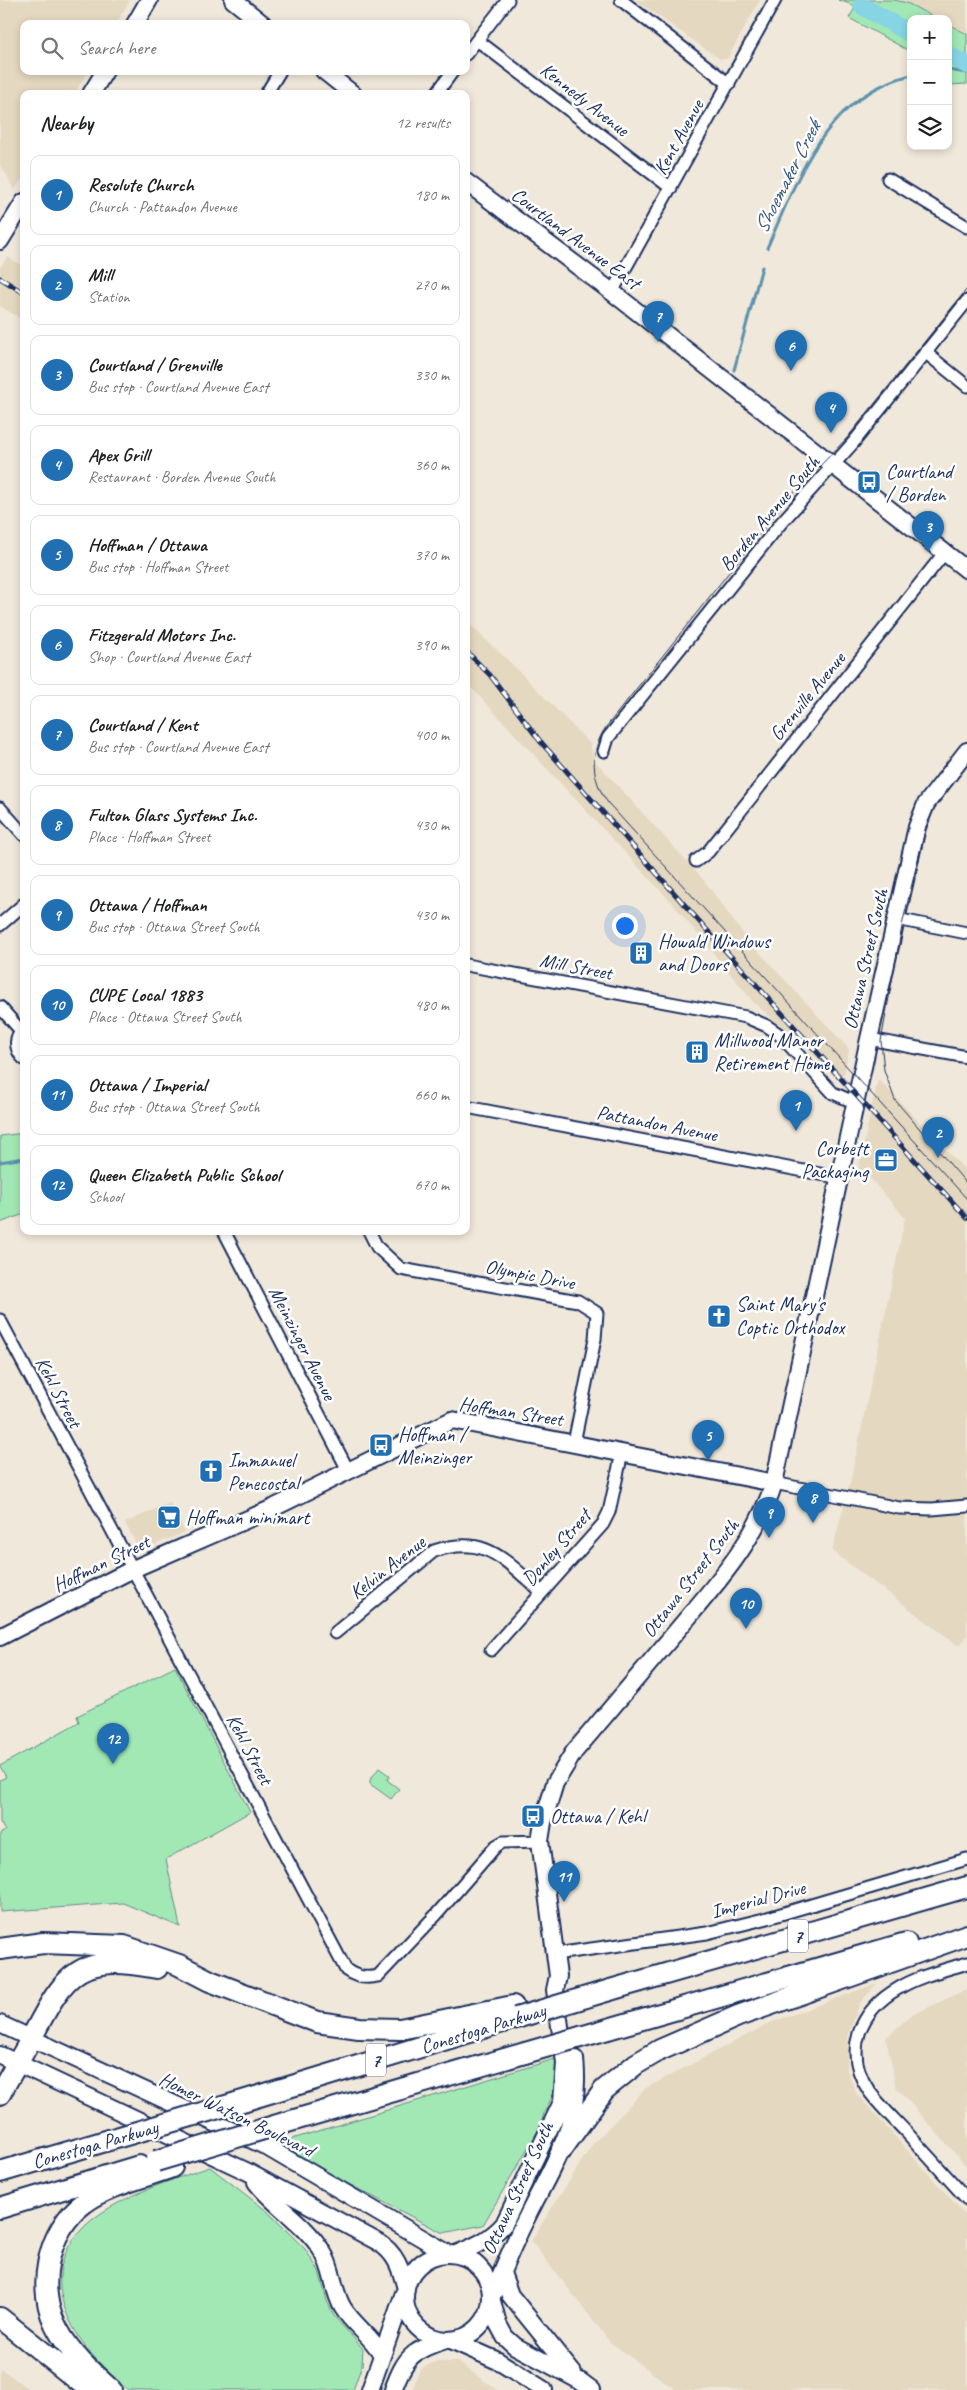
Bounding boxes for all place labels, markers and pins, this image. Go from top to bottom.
pin: 7 [642,301,674,342]
pin: 6 [775,330,807,371]
pin: 4 [815,392,847,433]
place label: Courtland / Borden [886,459,955,507]
bus stop icon: Courtland / Borden [856,469,882,495]
pin: 3 [912,511,944,552]
place label: Howald Windows and Doors [658,929,772,977]
building icon: Howald Windows and Doors [628,940,654,966]
place label: Millwood Manor Retirement Home [714,1028,831,1076]
building icon: Millwood Manor Retirement Home [684,1039,710,1065]
pin: 1 [780,1090,812,1131]
pin: 2 [922,1117,954,1158]
place label: Corbett Packaging [801,1136,870,1184]
office icon: Corbett Packaging [873,1147,899,1173]
place label: Saint Mary's Coptic Orthodox [736,1292,847,1340]
church icon: Saint Mary's Coptic Orthodox [706,1303,732,1329]
pin: 5 [692,1420,724,1461]
place label: Hoffman / Meinzinger [398,1422,473,1470]
bus stop icon: Hoffman / Meinzinger [368,1432,394,1458]
place label: Immanuel Penecostal [228,1448,302,1496]
church icon: Immanuel Penecostal [198,1458,224,1484]
pin: 8 [797,1482,829,1523]
pin: 9 [753,1497,785,1538]
supermarket icon: Hoffman minimart [156,1504,182,1530]
place label: Hoffman minimart [186,1505,312,1530]
pin: 10 [730,1588,762,1629]
pin: 12 [97,1723,129,1764]
bus stop icon: Ottawa / Kehl [520,1803,546,1829]
place label: Ottawa / Kehl [550,1804,649,1829]
pin: 11 [548,1861,580,1902]

